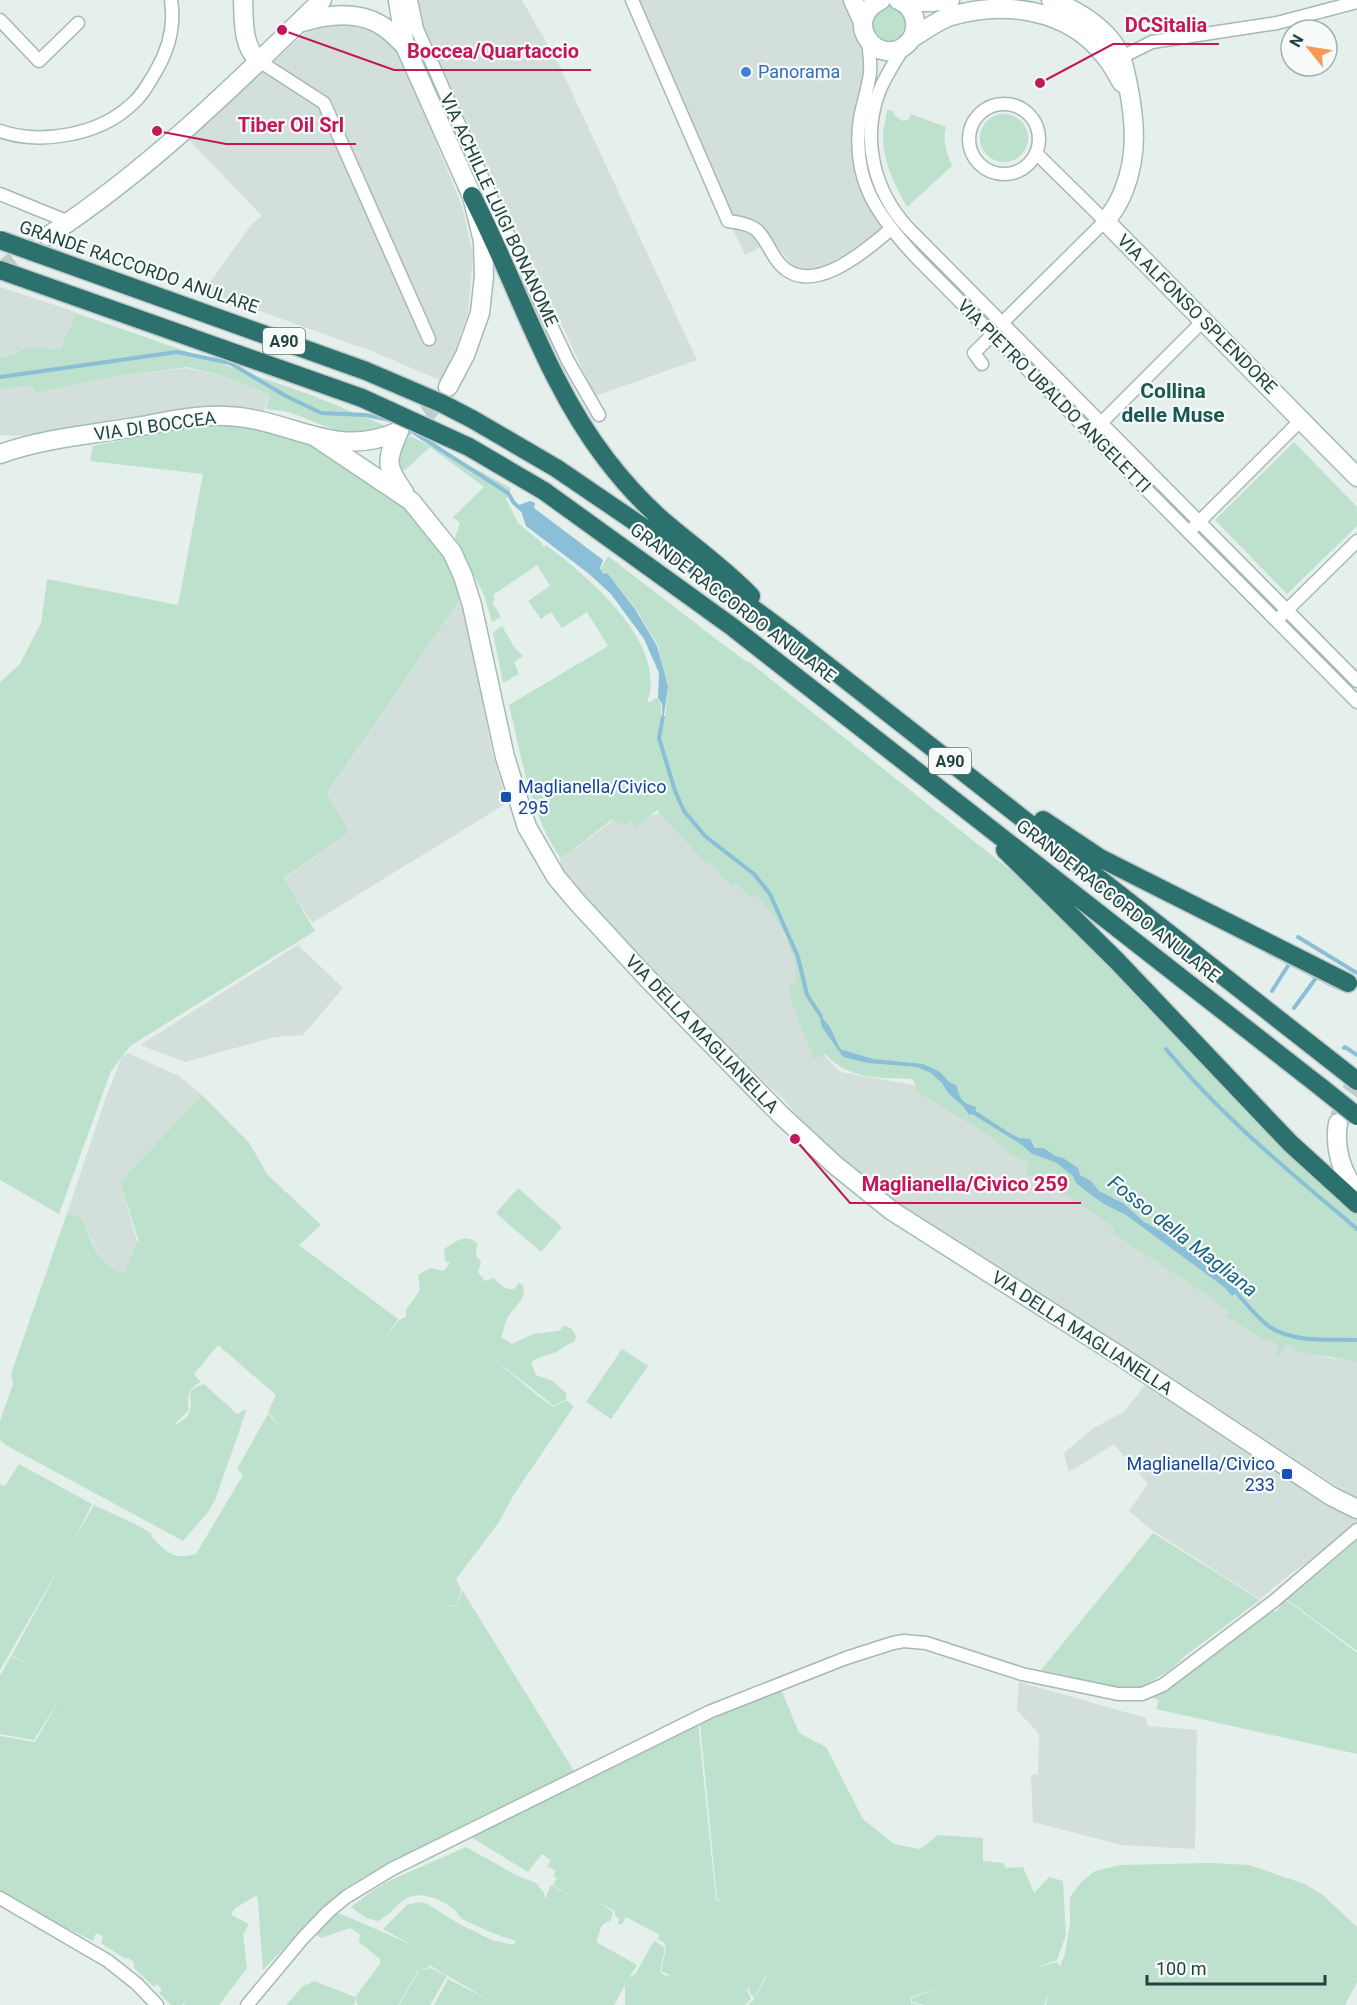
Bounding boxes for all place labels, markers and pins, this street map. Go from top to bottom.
callout: DCSitalia [1113,6,1219,44]
callout: Boccea/Quartaccio [394,32,591,70]
place label: Panorama [758,61,840,82]
marker: Panorama [739,65,753,79]
callout: Tiber Oil Srl [226,106,356,144]
place label: Maglianella/Civico 295 [518,776,667,818]
marker: Maglianella/Civico 295 [499,790,513,804]
callout: Maglianella/Civico 259 [850,1165,1081,1203]
place label: Maglianella/Civico 233 [1127,1453,1275,1495]
marker: Maglianella/Civico 233 [1280,1467,1294,1481]

